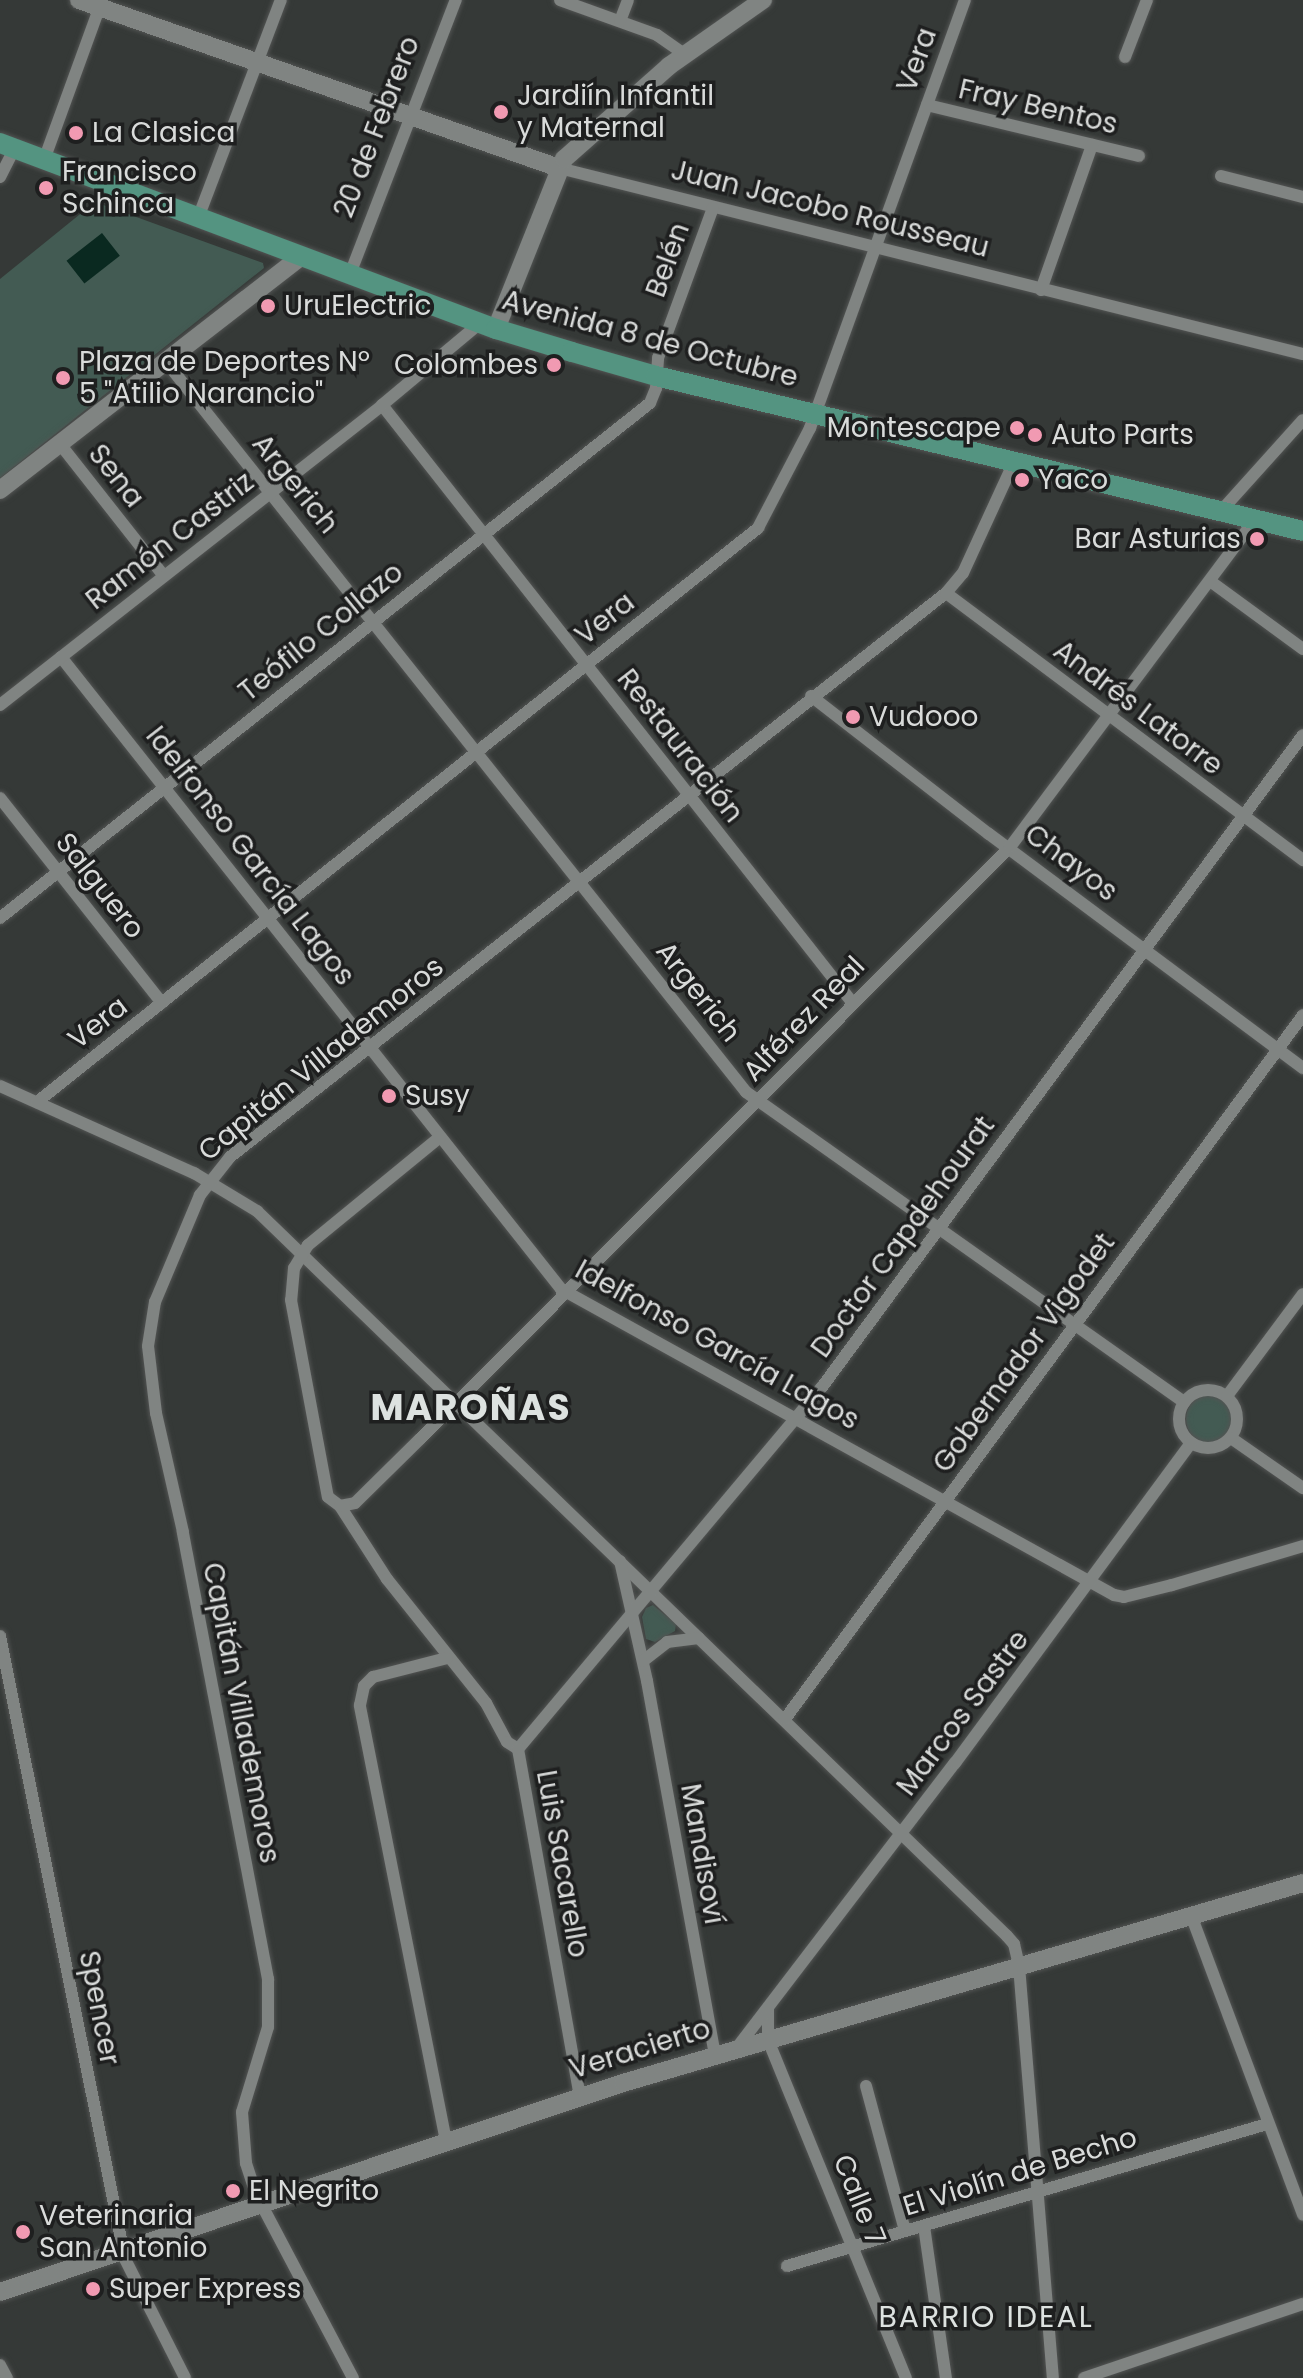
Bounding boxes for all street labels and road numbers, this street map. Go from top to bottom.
street label: Vera [890,23,944,97]
street label: 20 de Febrero [327,32,427,222]
street label: Fray Bentos [955,72,1121,142]
street label: Juan Jacobo Rousseau [668,153,992,265]
street label: Belén [639,218,697,302]
street label: Avenida 8 de Octubre [498,283,802,395]
street label: Argerich [245,428,345,540]
street label: Sena [81,438,151,514]
street label: Ramón Castriz [79,465,261,617]
street label: Teófilo Collazo [232,555,410,709]
street label: Vera [569,586,641,652]
street label: Andrés Latorre [1047,633,1229,783]
street label: Restauración [610,663,750,829]
street label: Idelfonso García Lagos [139,720,361,992]
street label: Chayos [1018,817,1124,909]
street label: Salguero [48,826,152,946]
street label: Argerich [648,935,748,1049]
street label: Capitán Villademoros [192,950,450,1168]
street label: Alférez Real [736,950,872,1088]
street label: Vera [62,990,134,1056]
street label: Doctor Capdehourat [804,1110,1002,1364]
street label: Gobernador Vigodet [926,1227,1122,1479]
street label: Idelfonso García Lagos [569,1253,865,1437]
street label: Capitán Villademoros [195,1560,287,1866]
street label: Marcos Sastre [890,1624,1036,1802]
street label: Luis Sacarello [529,1768,595,1960]
street label: Mandisoví [673,1781,731,1927]
street label: Spencer [71,1948,127,2068]
street label: Veracierto [566,2012,714,2086]
street label: El Violín de Becho [899,2120,1141,2224]
street label: Calle 7 [826,2150,892,2250]

